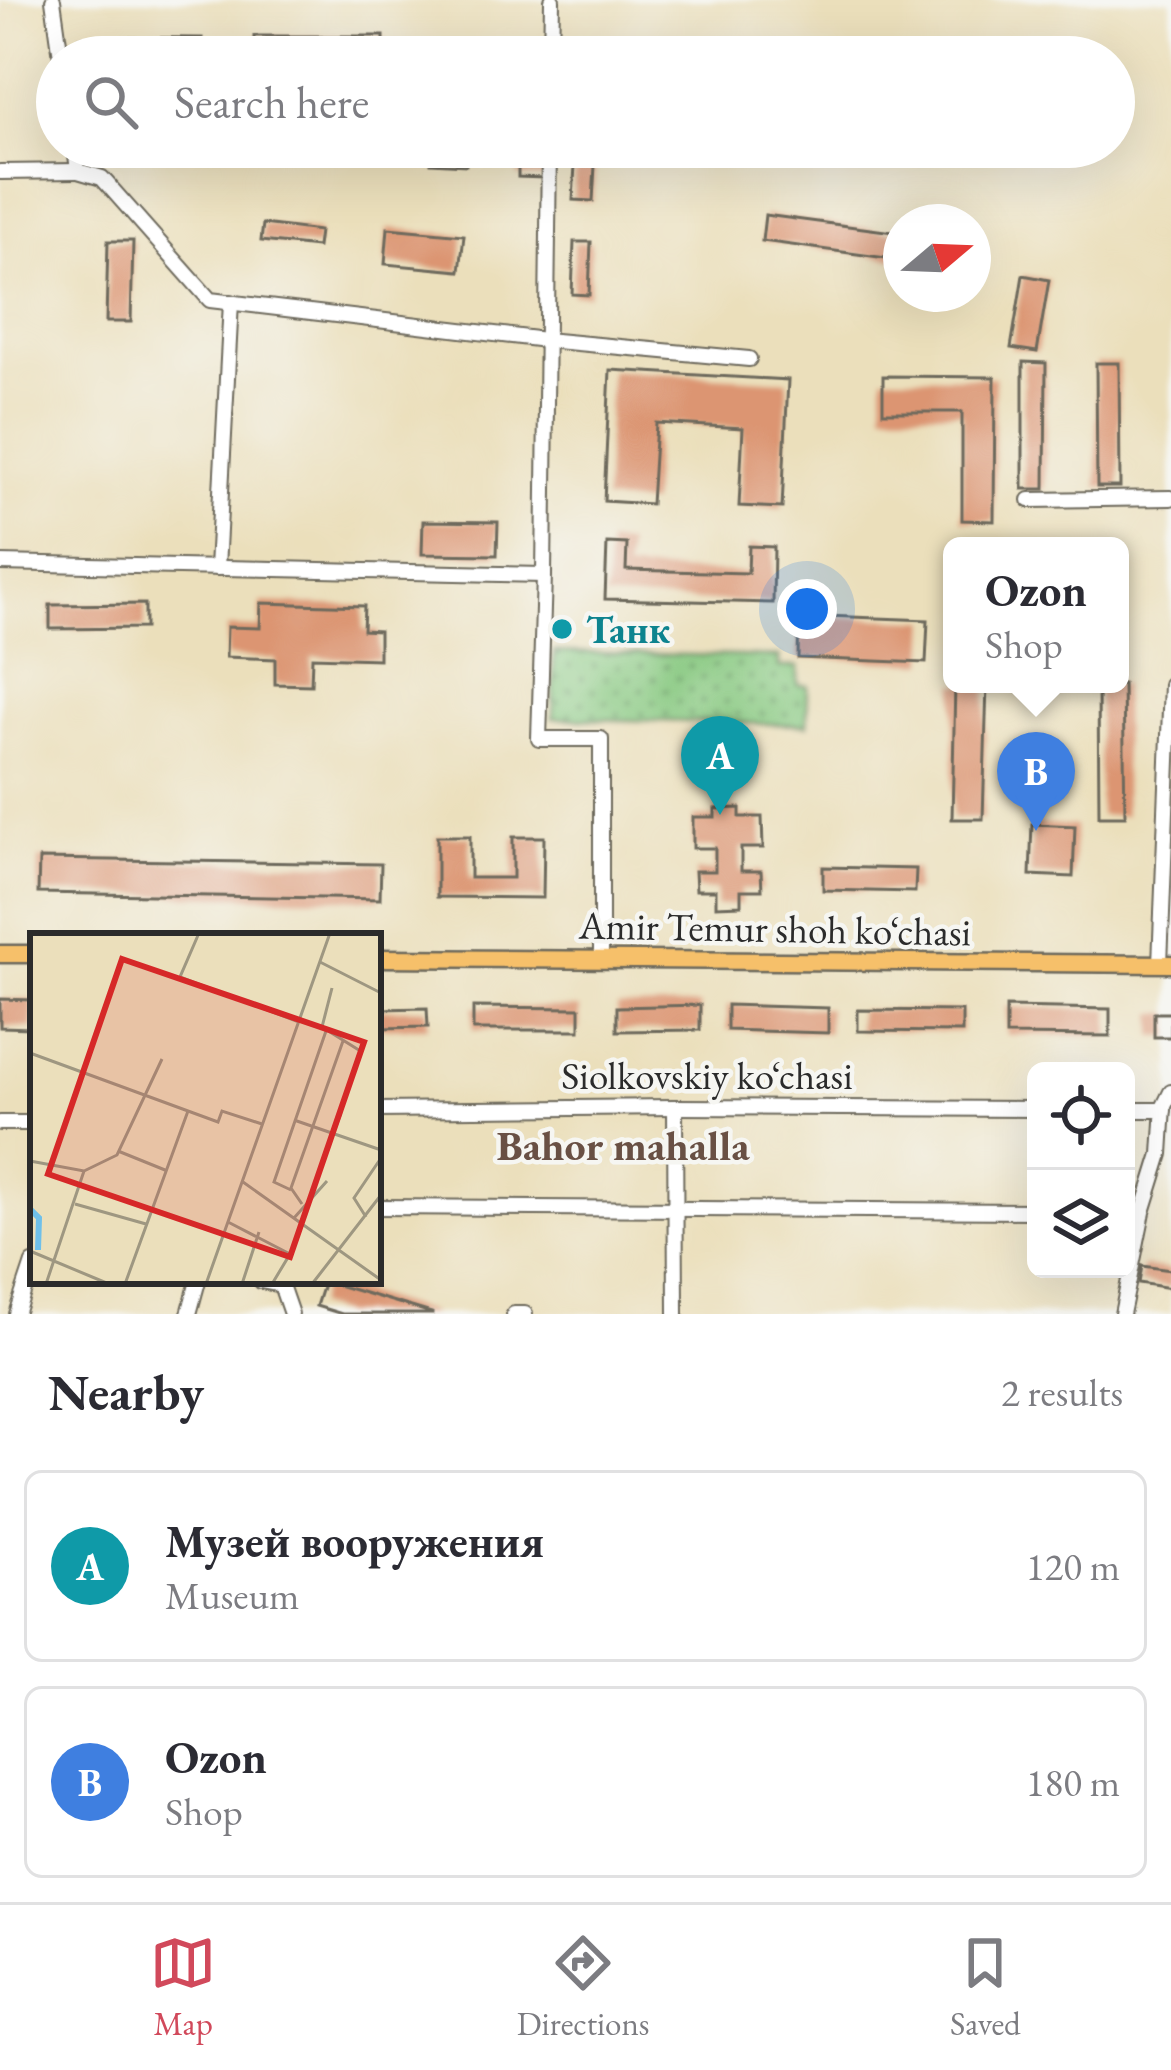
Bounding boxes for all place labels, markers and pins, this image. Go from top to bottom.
place label: Танк [586,604,671,655]
marker: Танк [549,616,575,642]
pin: A [681,716,759,815]
pin: B [997,732,1075,831]

